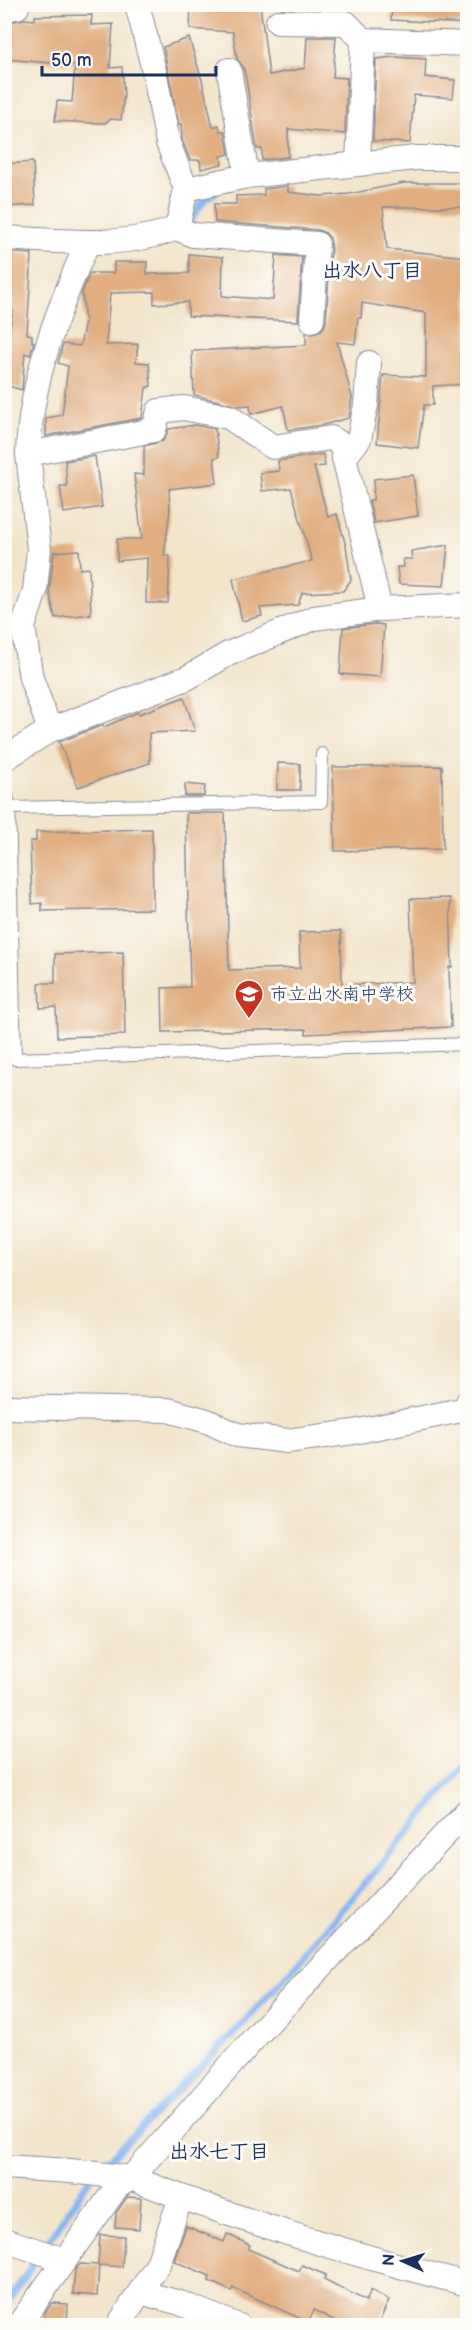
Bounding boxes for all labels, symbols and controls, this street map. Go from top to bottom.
scale bar [42,39,216,77]
text: 50 m [51,50,92,71]
district label: 出水八丁目 [322,259,422,283]
school or university icon: 市立出水南中学校 [233,978,265,1020]
place label: 市立出水南中学校 [270,984,414,1005]
district label: 出水七丁目 [169,2140,269,2164]
north arrow [373,2231,433,2291]
text: N [380,2253,399,2267]

